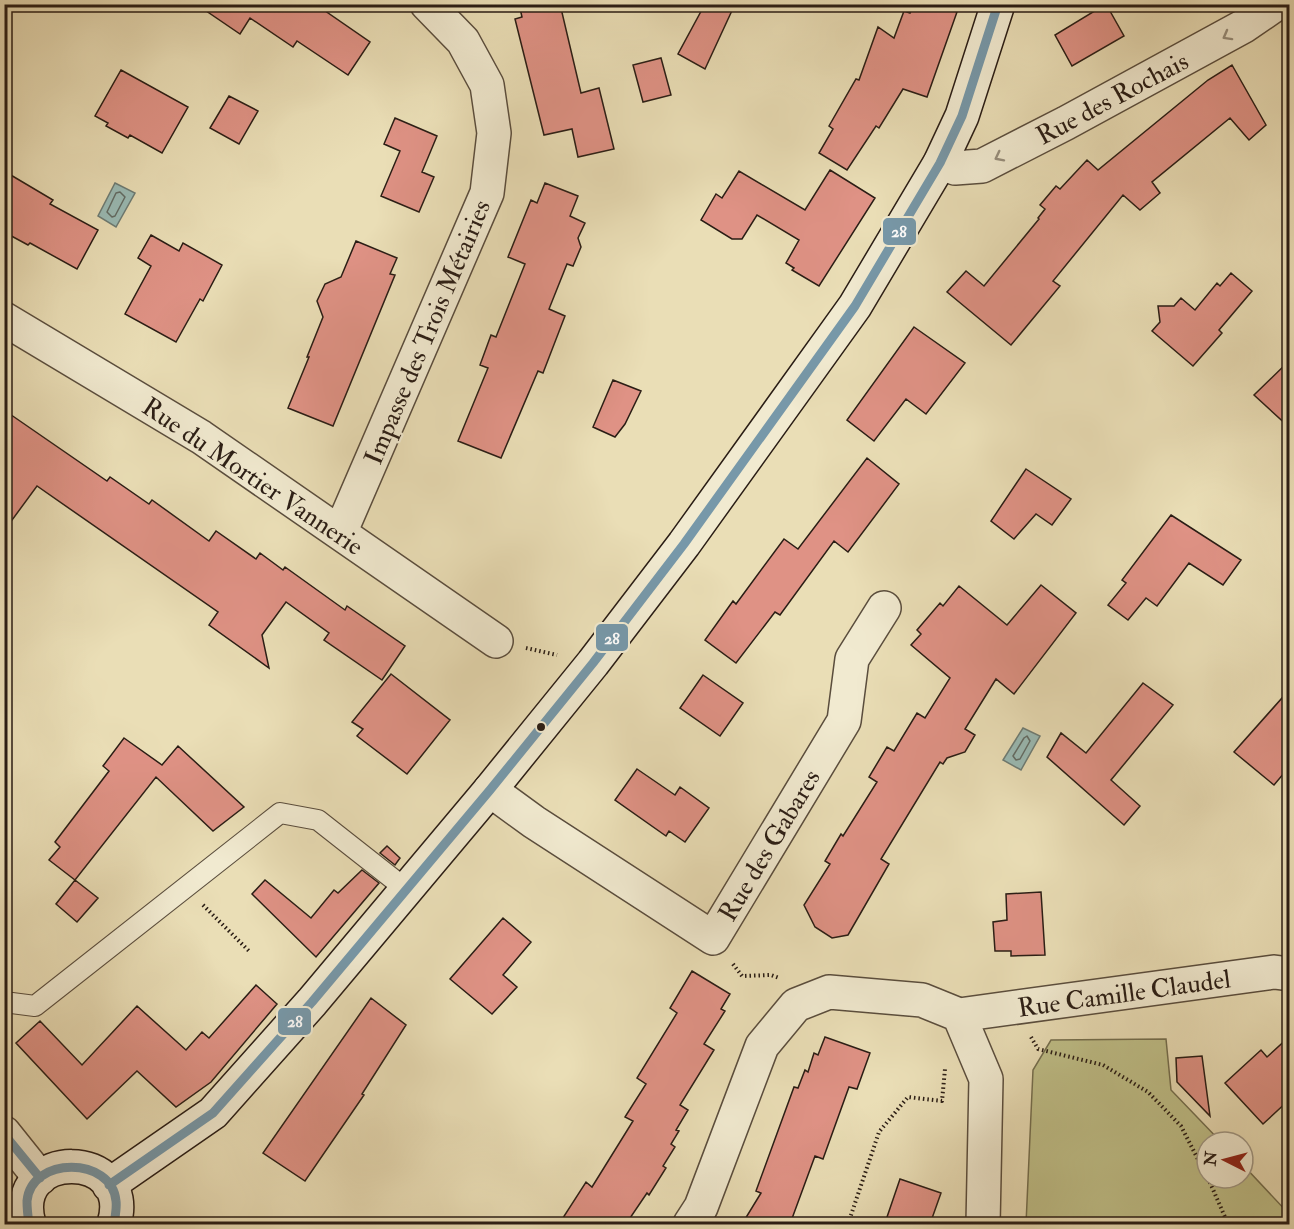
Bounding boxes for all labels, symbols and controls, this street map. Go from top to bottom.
one-way arrow [1223,29,1233,40]
street label: Rue des Rochais [1031,45,1194,152]
one-way arrow [995,150,1006,161]
street label: Impasse des Trois Métairies [358,195,499,470]
line badge: 28 [882,217,917,246]
text: 28 [891,222,907,242]
street label: Rue du Mortier Vannerie [136,391,369,563]
line badge: 28 [595,623,629,652]
text: 28 [604,629,620,649]
unlabelled marker [535,721,547,733]
street label: Rue des Gabares [712,764,828,927]
street label: Rue Camille Claudel [1016,963,1233,1025]
line badge: 28 [277,1007,312,1036]
text: 28 [287,1012,303,1032]
north arrow [1195,1130,1255,1190]
text: N [1200,1150,1222,1168]

